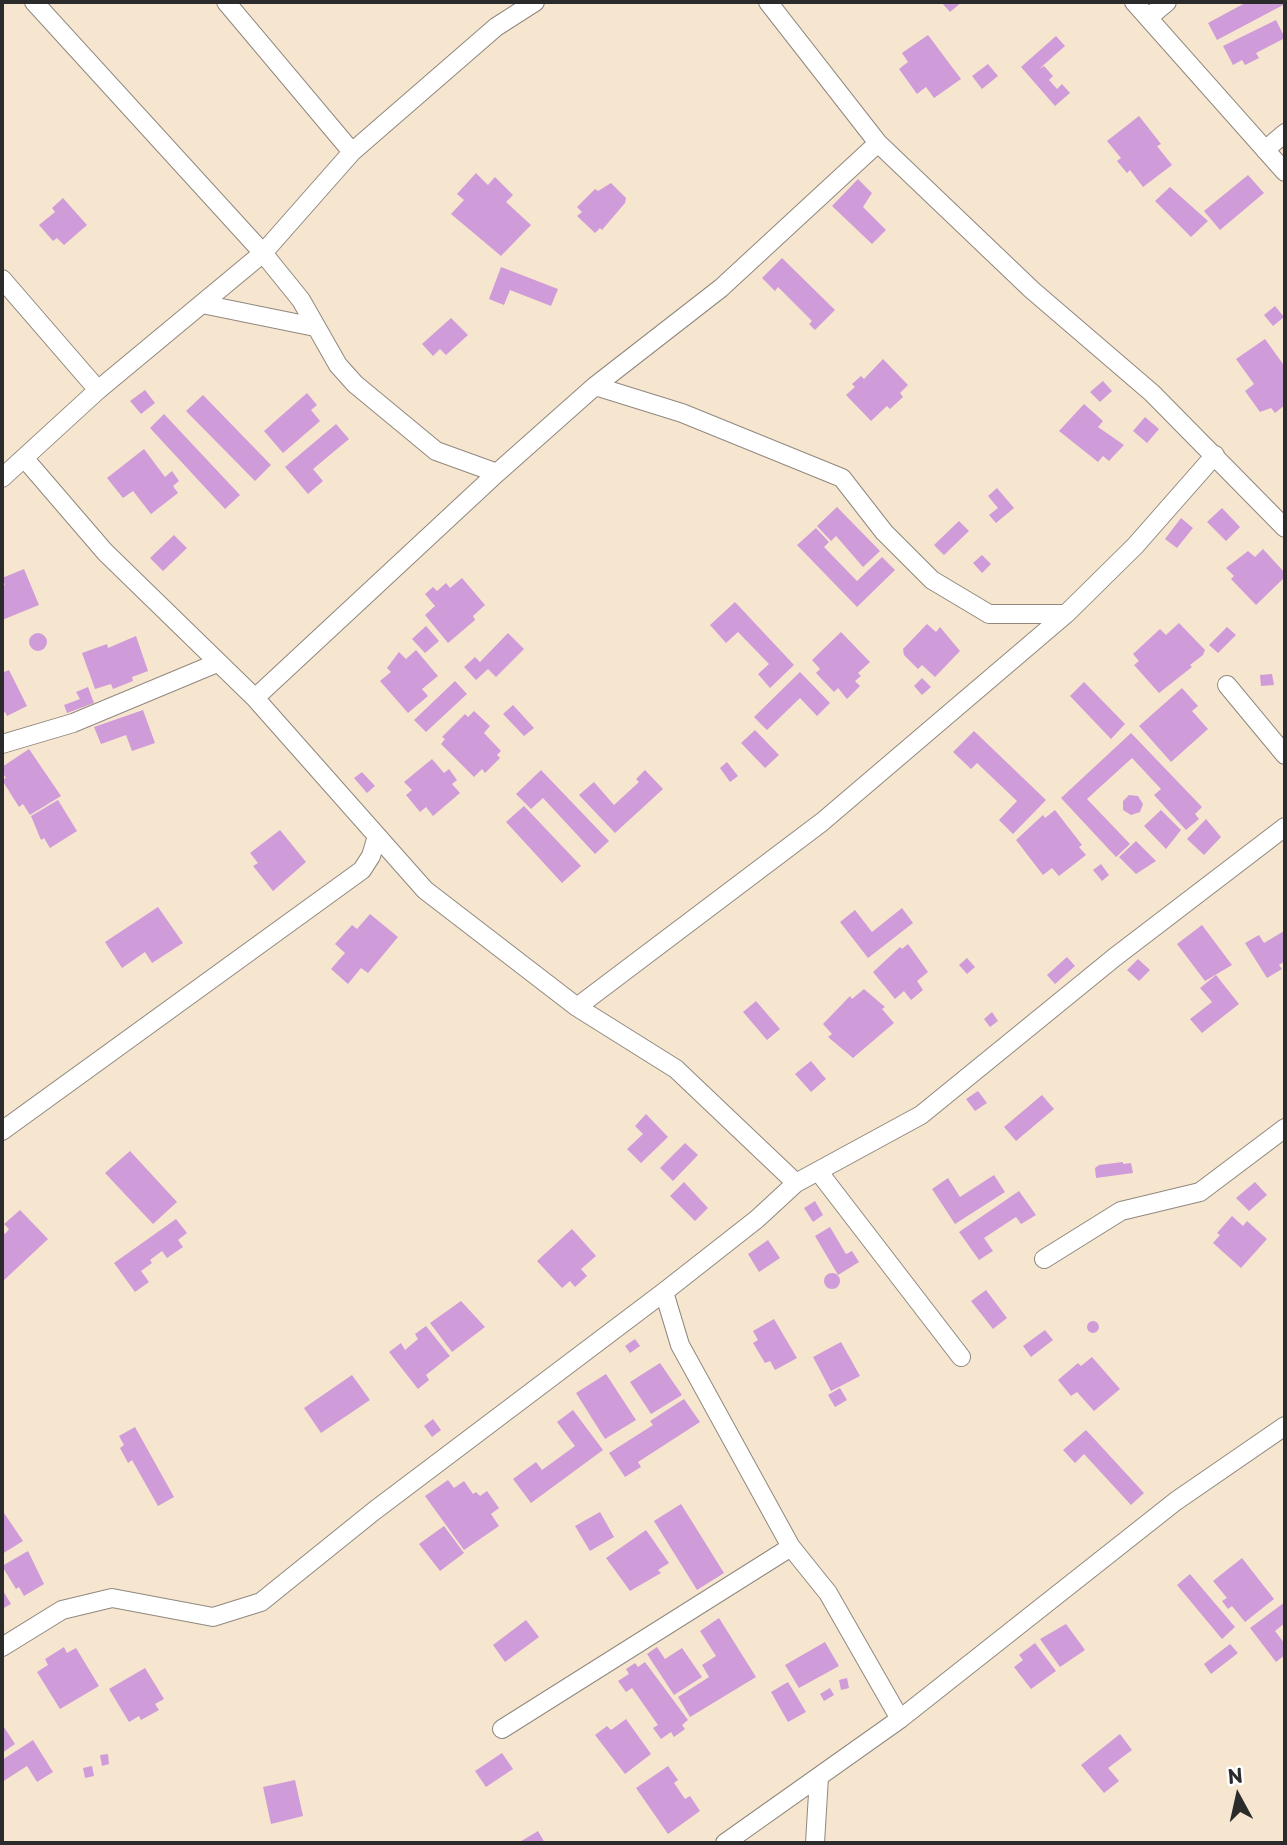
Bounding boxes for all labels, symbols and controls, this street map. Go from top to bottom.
text: N [1226,1760,1244,1790]
north arrow [1203,1761,1273,1831]

